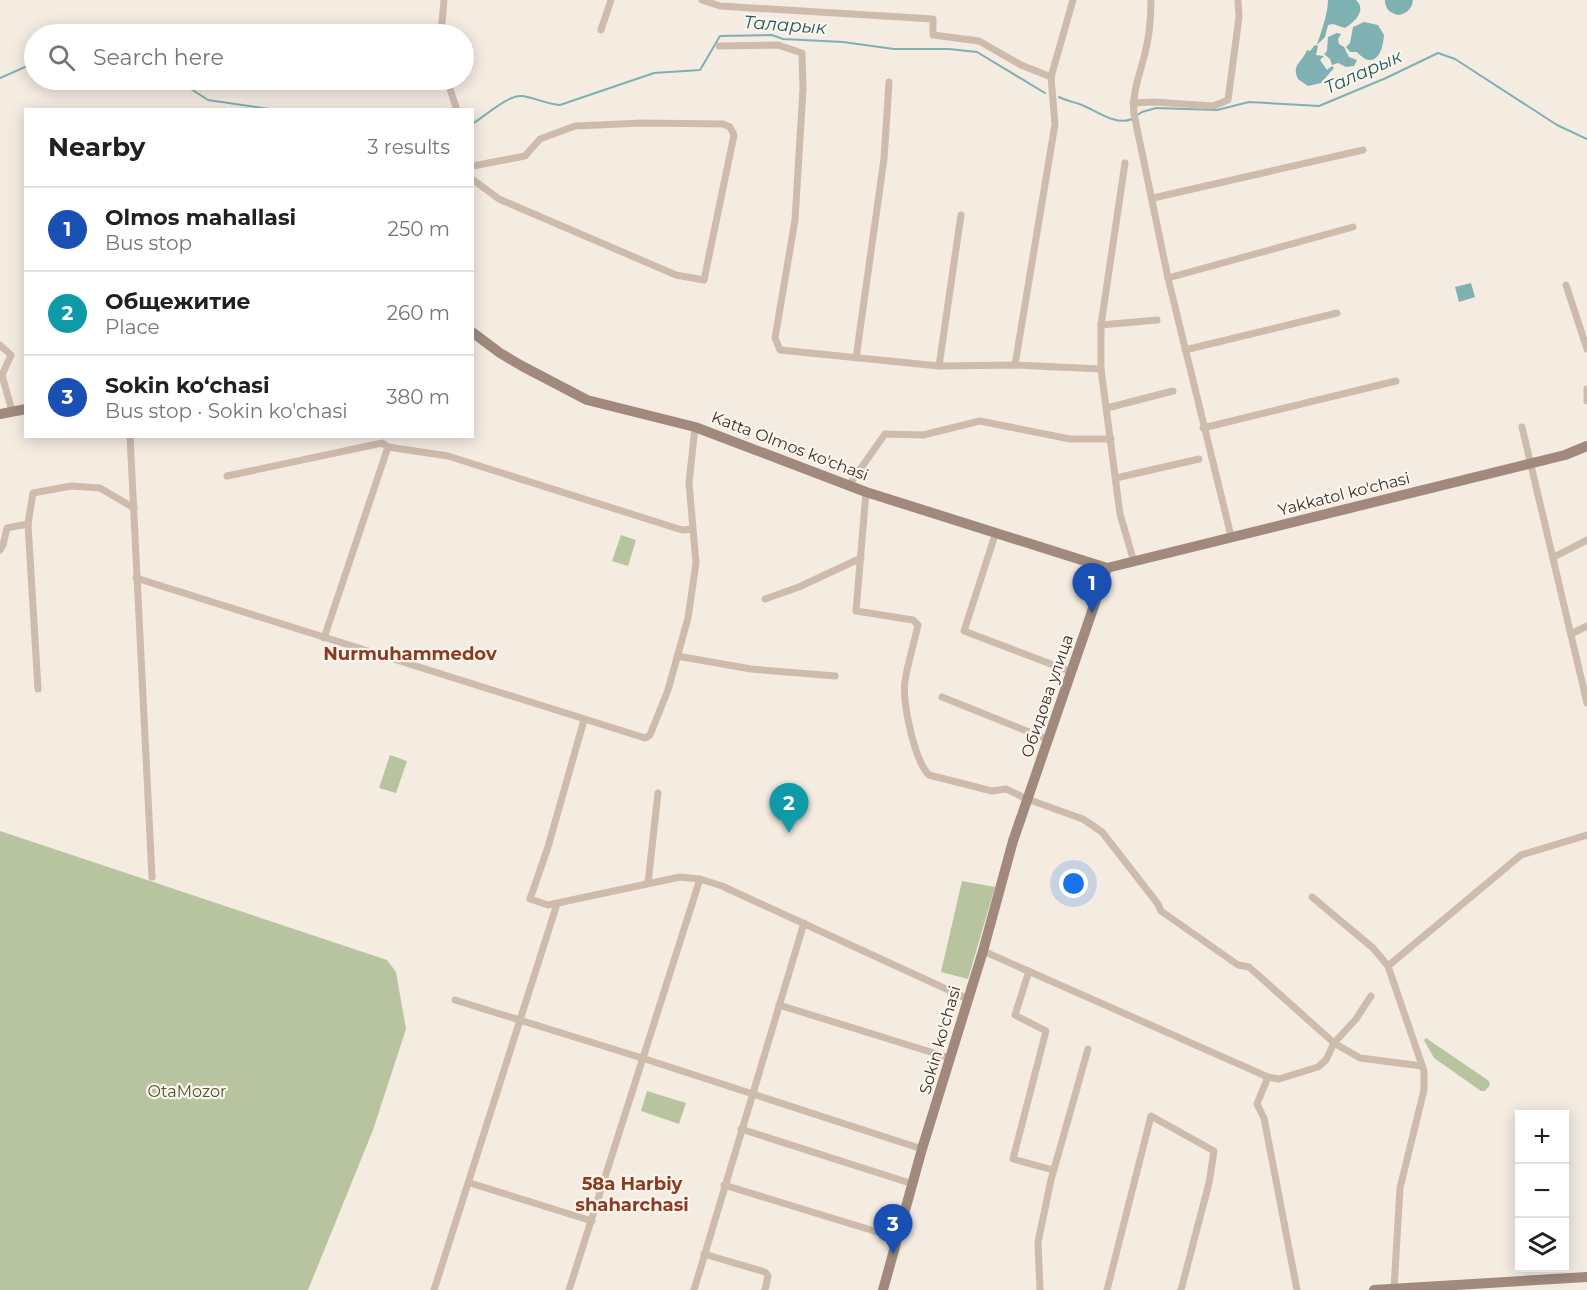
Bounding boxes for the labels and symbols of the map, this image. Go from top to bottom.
water label: Таларык [743,11,828,39]
water label: Таларык [1321,45,1406,99]
street label: Katta Olmos ko'chasi [709,407,871,485]
street label: Yakkatol ko'chasi [1276,468,1412,520]
pin: 1 [1072,564,1112,613]
street label: Обидова улица [1017,632,1077,760]
district label: Nurmuhammedov [323,643,497,665]
pin: 2 [770,784,808,833]
your location [1059,869,1088,898]
street label: Sokin ko'chasi [915,984,965,1096]
park label: OtaMozor [148,1082,226,1101]
district label: 58a Harbiy shaharchasi [575,1173,689,1216]
pin: 3 [874,1204,912,1254]

